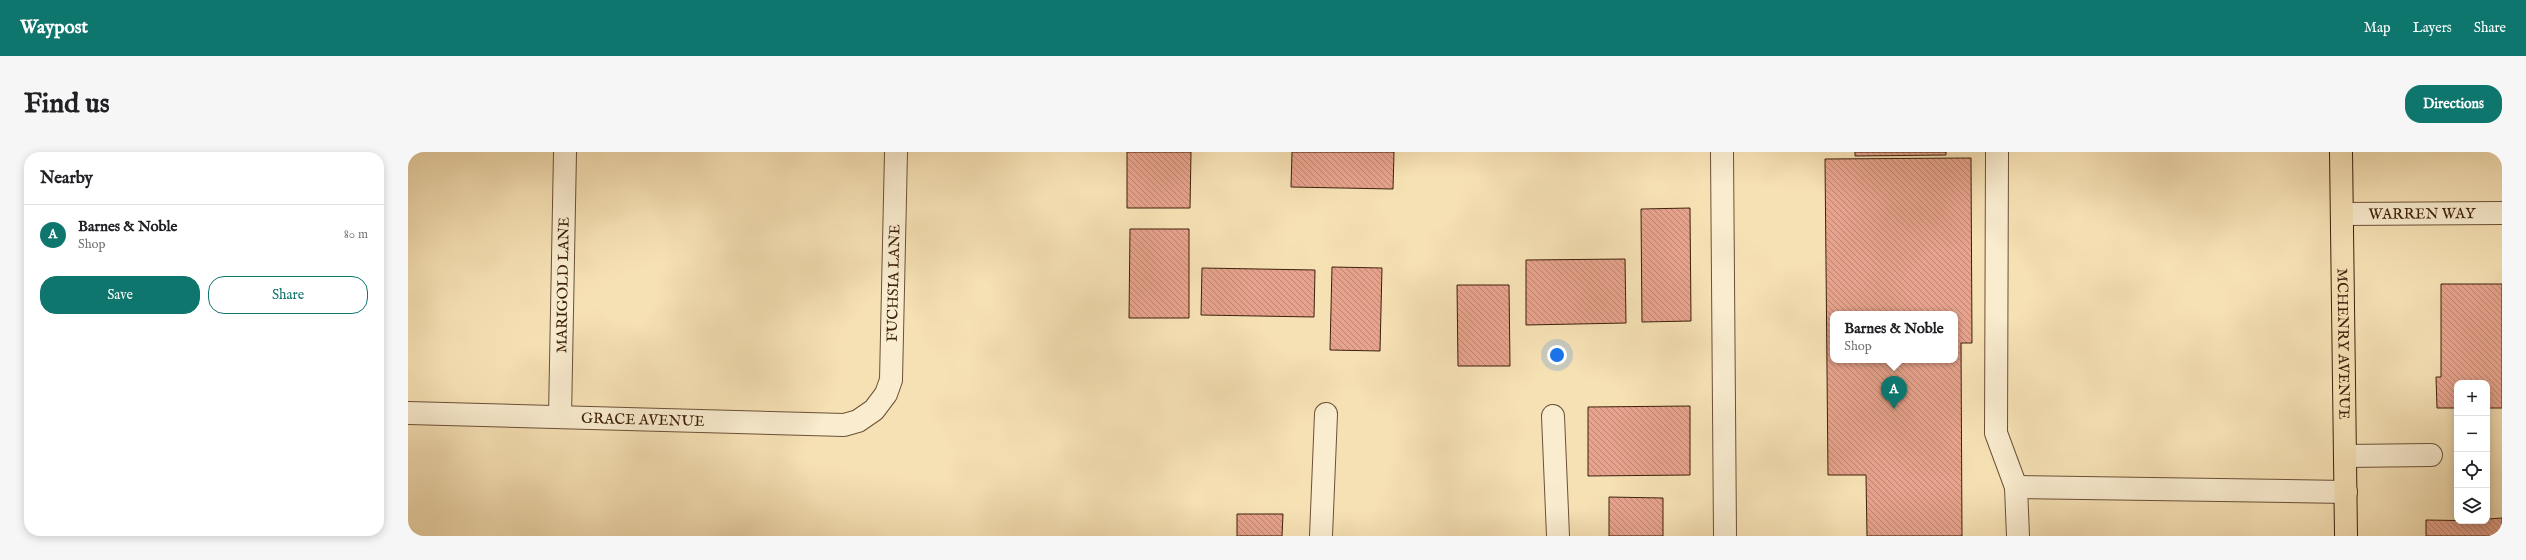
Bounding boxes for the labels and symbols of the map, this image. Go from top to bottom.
street label: WARREN WAY [2369,204,2476,223]
street label: MARIGOLD LANE [552,217,573,353]
street label: FUCHSIA LANE [882,224,904,342]
street label: MCHENRY AVENUE [2333,268,2354,420]
your location [1547,345,1567,365]
pin: A [1881,376,1907,409]
street label: GRACE AVENUE [581,408,705,431]

